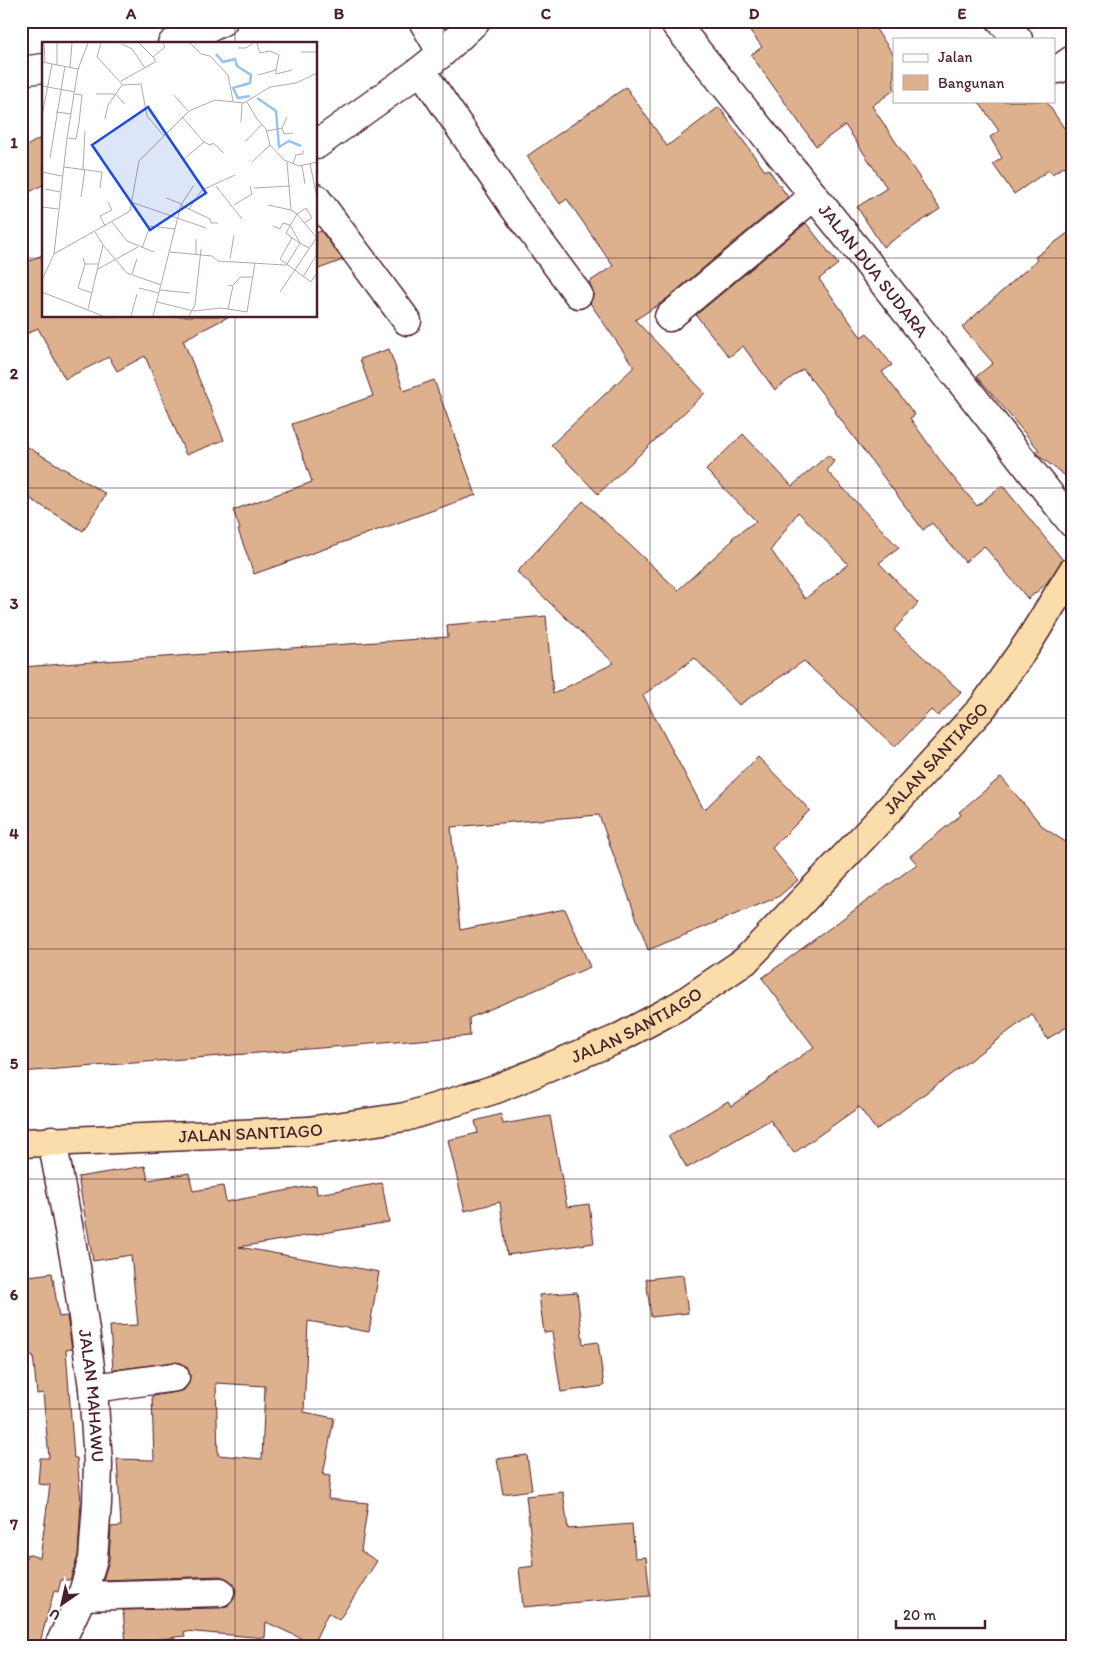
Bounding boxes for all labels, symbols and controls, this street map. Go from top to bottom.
text: A [125,4,137,23]
text: B [334,4,345,23]
text: C [541,4,552,23]
text: D [749,4,760,23]
text: E [958,4,967,23]
legend [893,38,1056,102]
inset map [42,42,318,318]
text: Jalan [938,48,972,66]
text: Bangunan [938,74,1005,92]
text: 1 [10,133,18,152]
street label: JALAN DUA SUDARA [814,199,933,342]
text: 2 [10,364,19,383]
text: 3 [10,594,19,613]
street label: JALAN SANTIAGO [879,698,993,819]
text: 4 [9,824,19,843]
street label: JALAN SANTIAGO [568,982,706,1068]
text: 5 [10,1054,19,1073]
street label: JALAN SANTIAGO [178,1118,324,1147]
text: 6 [10,1285,19,1304]
street label: JALAN MAHAWU [74,1328,109,1463]
text: 7 [9,1515,18,1534]
north arrow [38,1580,88,1630]
scale bar [896,1597,984,1629]
text: U [46,1605,64,1624]
text: 20 m [903,1606,937,1624]

